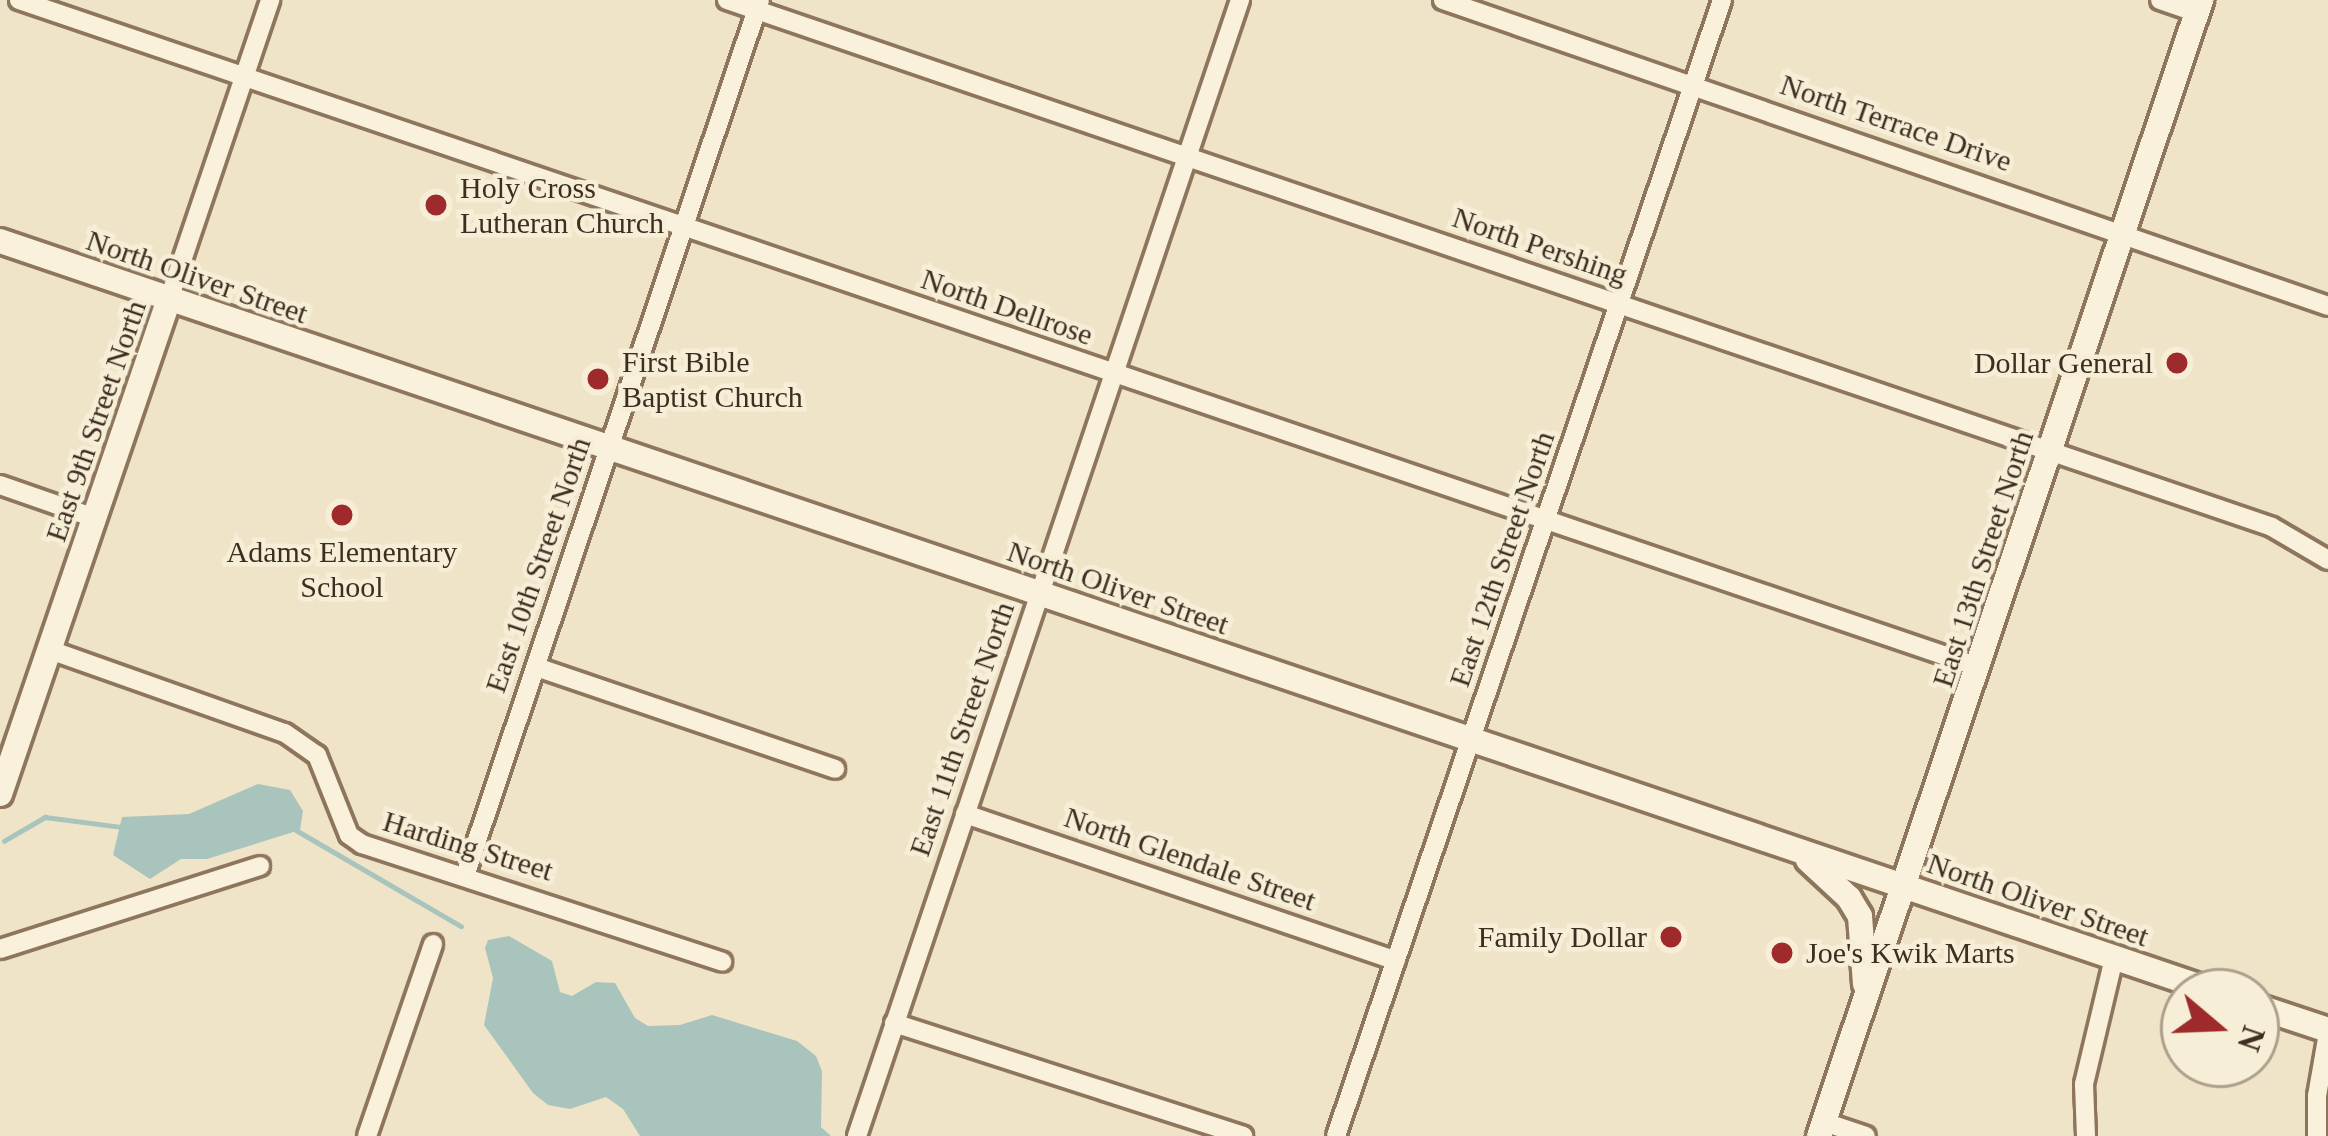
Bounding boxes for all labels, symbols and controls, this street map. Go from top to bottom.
street label: North Terrace Drive [1775,66,2017,180]
place label: Holy Cross Lutheran Church [460,170,664,240]
marker: Holy Cross Lutheran Church [423,192,449,218]
street label: North Pershing [1448,199,1632,293]
street label: North Oliver Street [82,222,312,332]
street label: North Dellrose [916,261,1098,353]
street label: East 9th Street North [38,296,154,546]
place label: First Bible Baptist Church [622,344,803,415]
place label: Dollar General [1974,345,2153,381]
marker: Dollar General [2164,350,2190,376]
marker: First Bible Baptist Church [585,366,611,392]
street label: East 13th Street North [1925,426,2041,692]
street label: East 12th Street North [1441,427,1563,691]
street label: East 10th Street North [477,433,599,697]
marker: Adams Elementary School [329,502,355,528]
street label: North Oliver Street [1003,533,1233,643]
place label: Adams Elementary School [227,534,457,604]
street label: East 11th Street North [902,597,1022,861]
street label: North Glendale Street [1060,799,1320,919]
street label: Harding Street [379,803,557,889]
street label: North Oliver Street [1923,845,2153,955]
place label: Family Dollar [1478,919,1647,955]
marker: Family Dollar [1658,924,1684,950]
place label: Joe's Kwik Marts [1806,935,2015,971]
marker: Joe's Kwik Marts [1769,940,1795,966]
north arrow [2160,968,2280,1088]
text: N [2230,1022,2272,1056]

